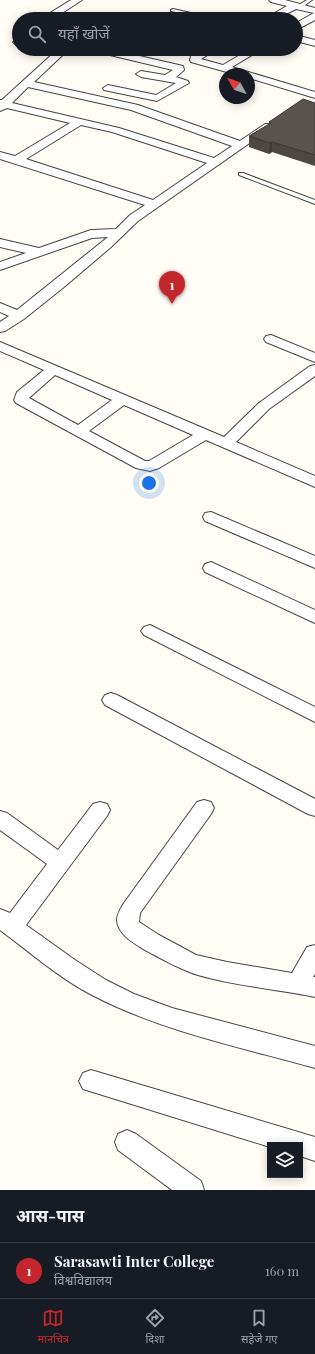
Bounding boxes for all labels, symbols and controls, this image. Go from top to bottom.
search box [12,12,303,56]
icon: search [26,23,48,45]
text: यहाँ खोजें [58,23,110,43]
north arrow [219,68,255,104]
pin: 1 [159,271,185,304]
your location [139,473,159,493]
map controls [267,1142,303,1178]
button: layers [267,1142,303,1178]
text: आस-पास [16,1204,84,1226]
text: Sarasawti Inter College [54,1251,214,1271]
text: 1 [27,1262,31,1279]
text: 160 m [265,1262,299,1279]
text: विश्वविद्यालय [54,1271,112,1288]
tab: मानचित्र [38,1307,69,1347]
tab: दिशा [144,1307,166,1347]
tab: सहेजे गए [241,1307,277,1347]

